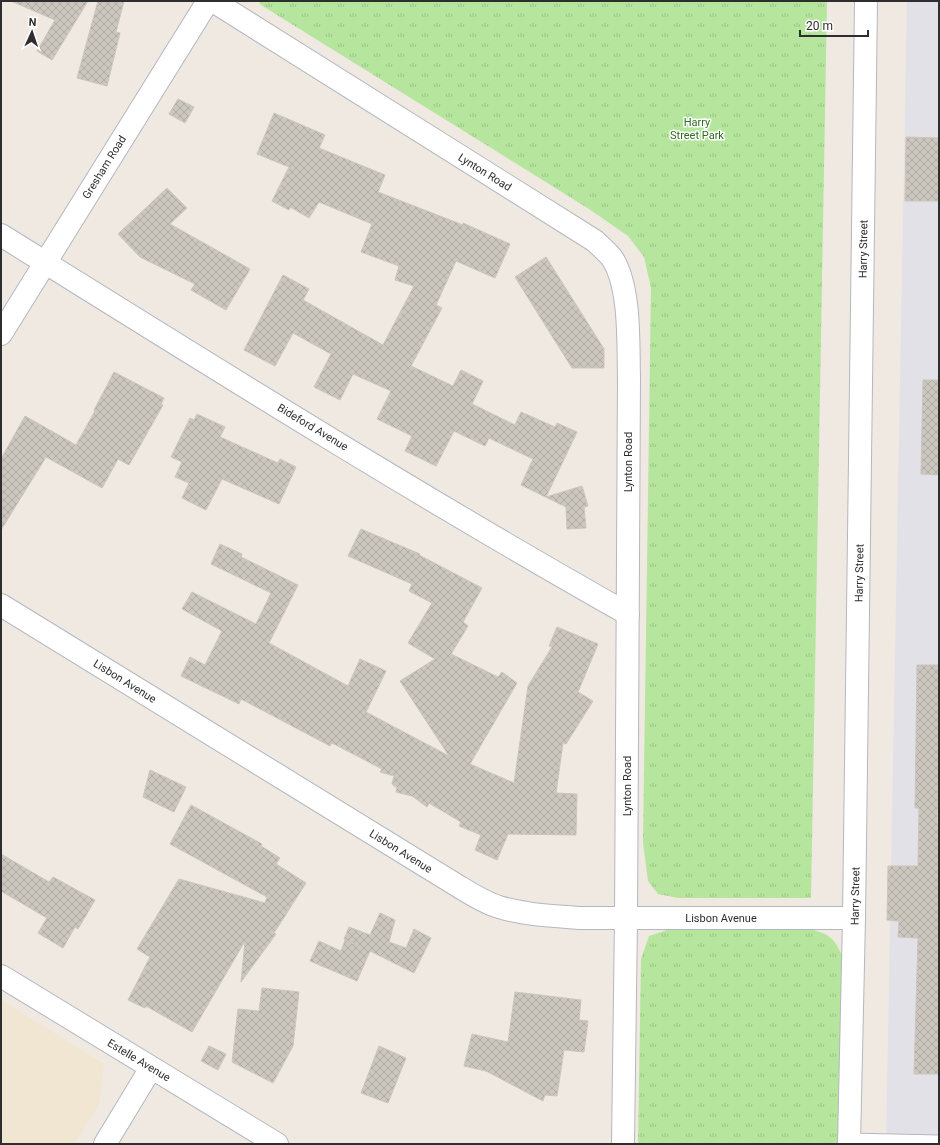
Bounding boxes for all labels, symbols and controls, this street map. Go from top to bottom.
north arrow [12,12,52,52]
scale bar [800,12,868,38]
text: N [28,16,37,29]
text: 20 m [806,19,833,33]
park label: Harry Street Park [670,116,724,142]
street label: Gresham Road [80,133,129,201]
street label: Lynton Road [456,151,514,194]
street label: Harry Street [856,219,871,278]
street label: Bideford Avenue [275,401,351,454]
street label: Lynton Road [622,432,635,492]
street label: Harry Street [852,543,867,602]
street label: Lisbon Avenue [91,657,159,706]
street label: Lynton Road [621,756,634,816]
street label: Lisbon Avenue [367,827,435,876]
street label: Harry Street [848,866,863,925]
street label: Lisbon Avenue [685,912,757,925]
street label: Estelle Avenue [105,1037,173,1084]

